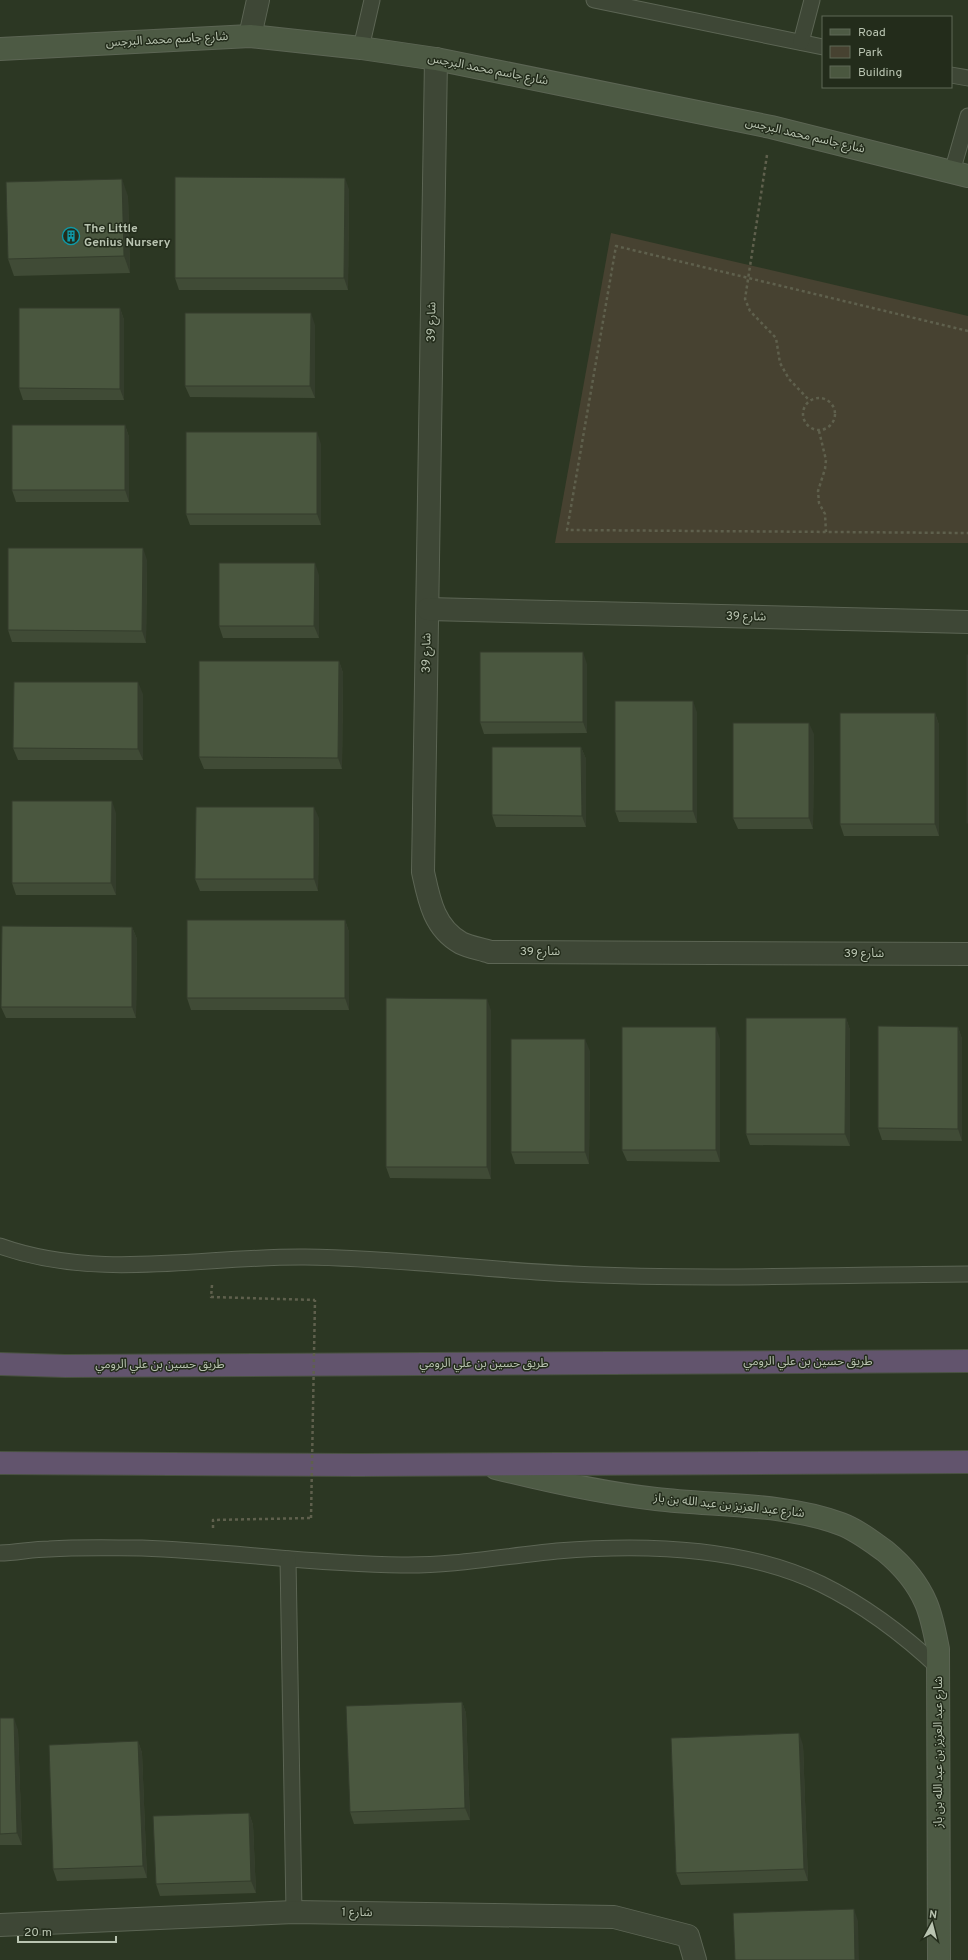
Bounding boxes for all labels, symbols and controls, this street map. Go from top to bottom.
legend [822,16,952,88]
text: Road [858,25,886,41]
street label: شارع جاسم محمد البرجس [105,29,229,51]
text: Park [858,45,883,61]
street label: شارع جاسم محمد البرجس [426,50,550,90]
text: Building [858,65,902,81]
street label: شارع جاسم محمد البرجس [744,114,866,158]
place label: The Little Genius Nursery [84,221,171,251]
building icon: The Little Genius Nursery [61,226,81,246]
street label: شارع 39 [424,302,440,342]
street label: شارع 39 [726,609,766,625]
street label: شارع 39 [419,633,435,673]
street label: شارع 39 [520,944,560,960]
street label: شارع 39 [844,946,884,962]
street label: طريق حسين بن علي الرومي [743,1354,873,1371]
street label: طريق حسين بن علي الرومي [419,1356,549,1373]
street label: طريق حسين بن علي الرومي [95,1357,225,1374]
street label: شارع عبد العزيز بن عبد الله بن باز [652,1490,805,1522]
street label: شارع عبد العزيز بن عبد الله بن باز [931,1676,947,1829]
north arrow [912,1904,952,1944]
street label: شارع 1 [342,1905,372,1921]
text: N [928,1908,938,1922]
scale bar [18,1918,116,1944]
text: 20 m [24,1925,52,1941]

